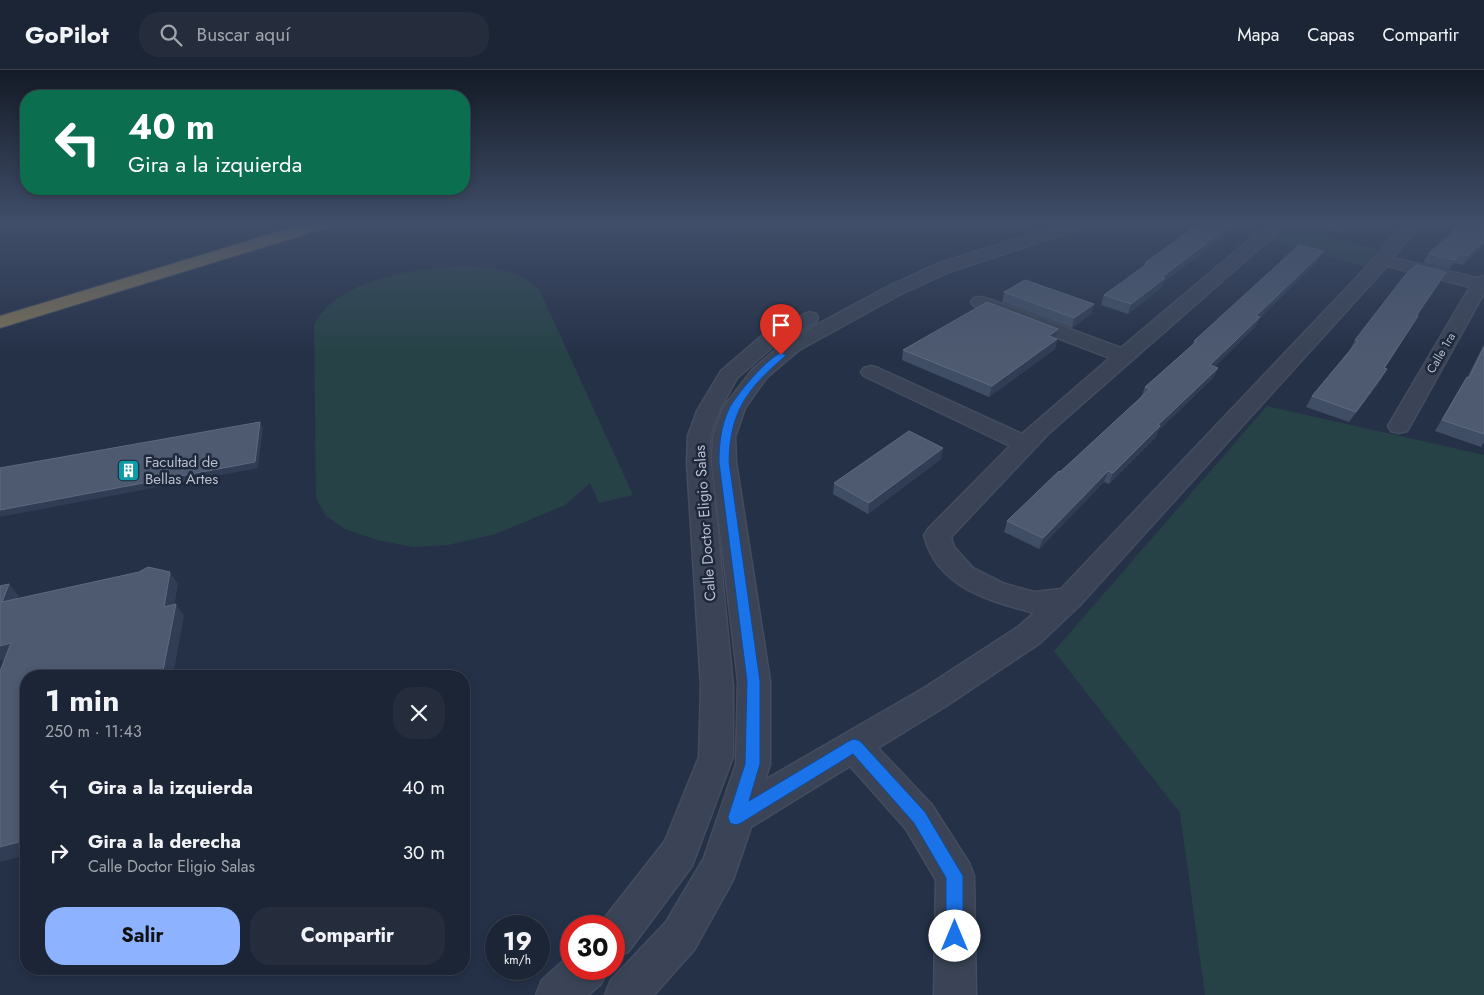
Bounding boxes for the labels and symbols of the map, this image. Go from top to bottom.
pin [760,304,802,355]
street label: Calle 1ra [1422,329,1460,377]
street label: Calle Doctor Eligio Salas [689,444,721,602]
place label: Facultad de Bellas Artes [145,451,218,490]
building icon: Facultad de Bellas Artes [117,459,141,483]
position arrow [928,909,980,961]
speed limit sign: 30 [560,915,625,980]

